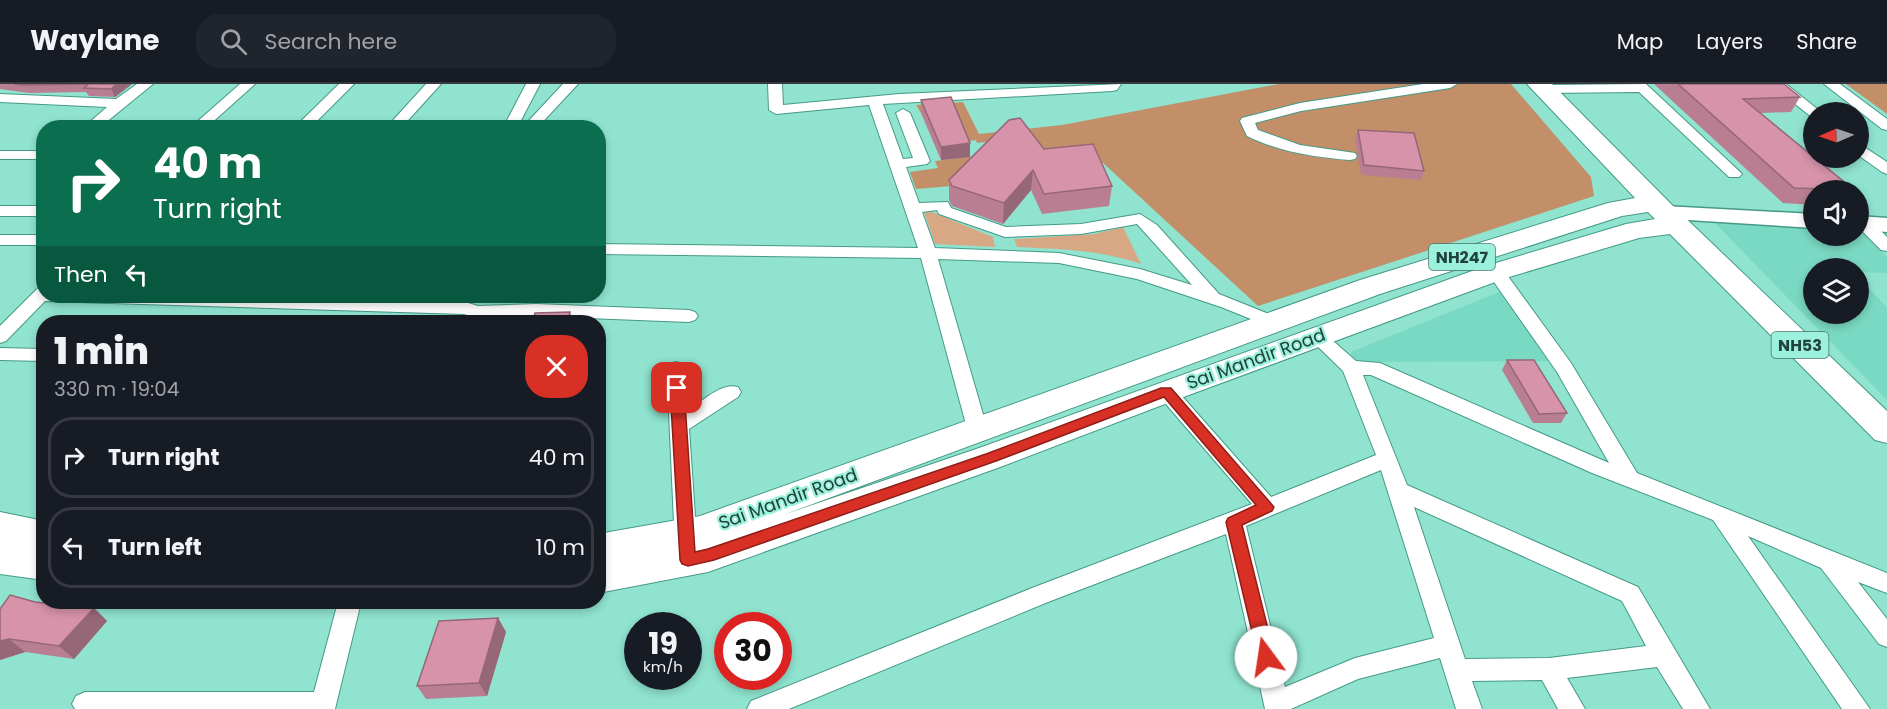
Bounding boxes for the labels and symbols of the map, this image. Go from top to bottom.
north arrow [1803,102,1869,168]
road number: NH247 [1429,244,1495,270]
street label: Sai Mandir Road [1183,322,1329,395]
road number: NH53 [1772,332,1828,358]
pin [651,362,702,413]
street label: Sai Mandir Road [715,462,861,535]
speed limit sign: 30 [714,612,792,690]
position arrow [1234,625,1298,689]

